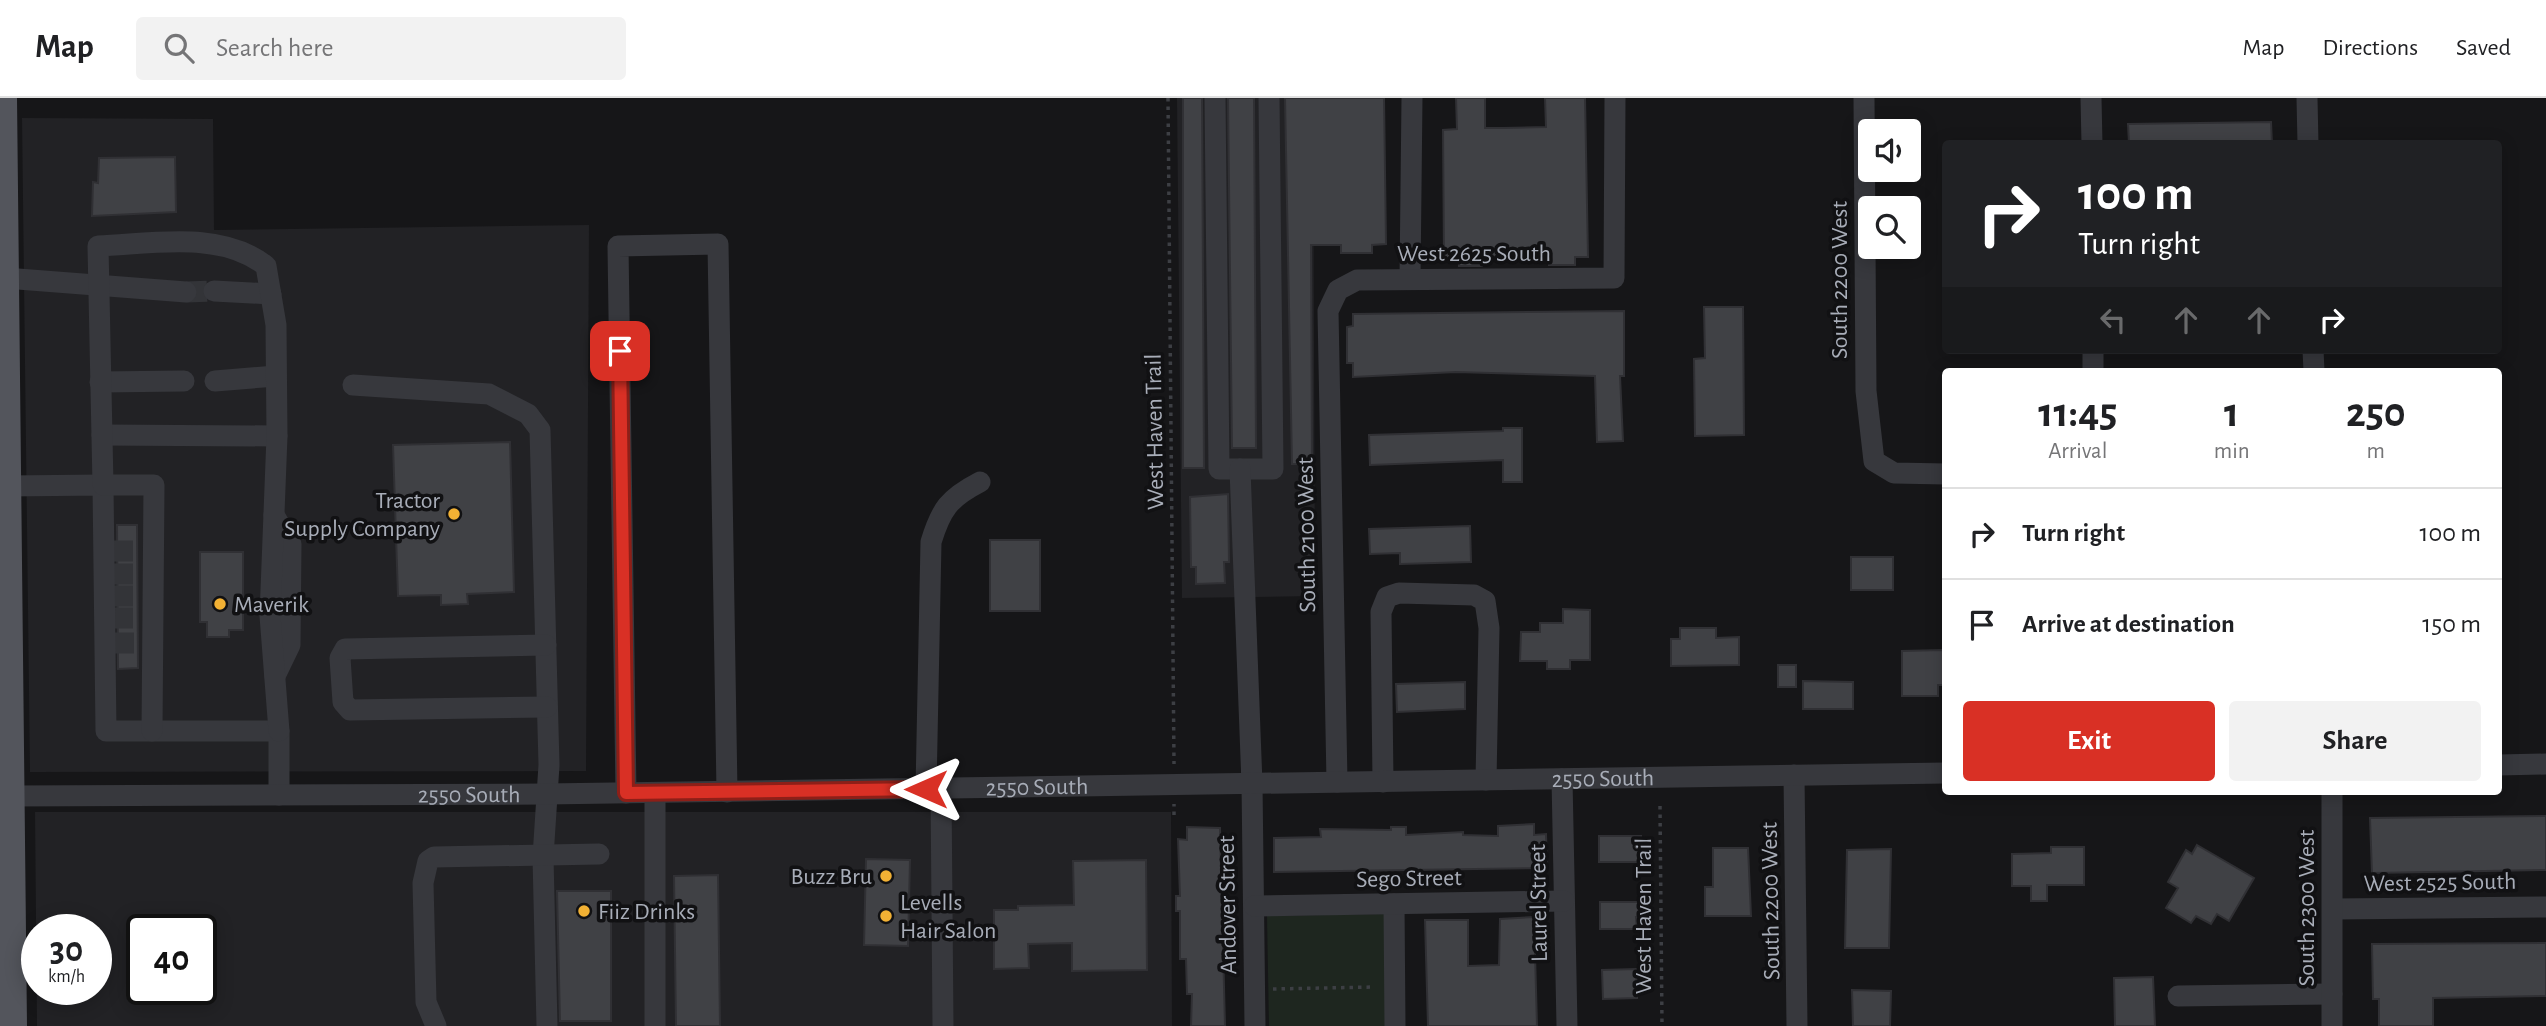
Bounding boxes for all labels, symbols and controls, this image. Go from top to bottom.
search box [136,17,626,80]
icon: search [160,29,198,67]
text: Map [35,31,94,64]
text: Search here [216,35,334,61]
text: Map [2242,36,2284,60]
text: Directions [2322,36,2418,60]
text: Saved [2456,36,2511,60]
map controls [1858,119,1921,259]
button: sound [1858,119,1921,182]
icon: right [1963,168,2054,259]
text: 100 m [2078,170,2194,219]
button: search [1858,196,1921,259]
street label: South 2200 West [1828,201,1852,359]
text: Turn right [2078,228,2200,260]
street label: West 2625 South [1397,242,1551,266]
icon: left [2094,301,2132,339]
icon: ahead [2167,301,2205,339]
icon: ahead [2240,301,2278,339]
icon: right [2313,301,2351,339]
pin [590,321,650,381]
icon: arrive [601,332,639,370]
street label: West Haven Trail [1142,354,1168,510]
text: 11:45 [2038,392,2117,434]
text: 1 [2224,392,2239,434]
text: 250 [2346,392,2406,434]
text: Arrival [2048,440,2107,463]
text: min [2214,440,2250,463]
text: m [2367,440,2385,463]
street label: South 2100 West [1294,457,1320,613]
place label: Tractor Supply Company [284,489,440,541]
marker: Tractor Supply Company [446,506,462,522]
icon: right [1963,515,2001,553]
text: Turn right [2022,520,2125,546]
text: 100 m [2420,520,2481,546]
place label: Maverik [234,593,309,617]
marker: Maverik [212,596,228,612]
icon: arrive [1963,606,2001,644]
text: Arrive at destination [2022,611,2235,637]
text: 150 m [2422,611,2481,637]
button: Exit [1963,701,2215,781]
button: Share [2229,701,2481,781]
position arrow [889,752,963,826]
street label: 2550 South [1551,766,1654,792]
street label: 2550 South [985,775,1088,800]
street label: 2550 South [418,783,520,807]
street label: South 2200 West [1758,821,1784,980]
street label: South 2300 West [2295,829,2319,987]
street label: Andover Street [1215,835,1241,975]
street label: West Haven Trail [1632,838,1656,994]
street label: Laurel Street [1526,843,1552,962]
place label: Buzz Bru [790,865,872,889]
street label: Sego Street [1356,866,1462,892]
marker: Buzz Bru [878,868,894,884]
street label: West 2525 South [2363,870,2517,896]
place label: Levells Hair Salon [900,891,996,943]
place label: Fiiz Drinks [598,900,695,924]
marker: Fiiz Drinks [576,903,592,919]
marker: Levells Hair Salon [878,908,894,924]
speed limit sign: 40 [126,914,217,1005]
text: 30 [50,933,83,968]
text: km/h [48,968,85,986]

